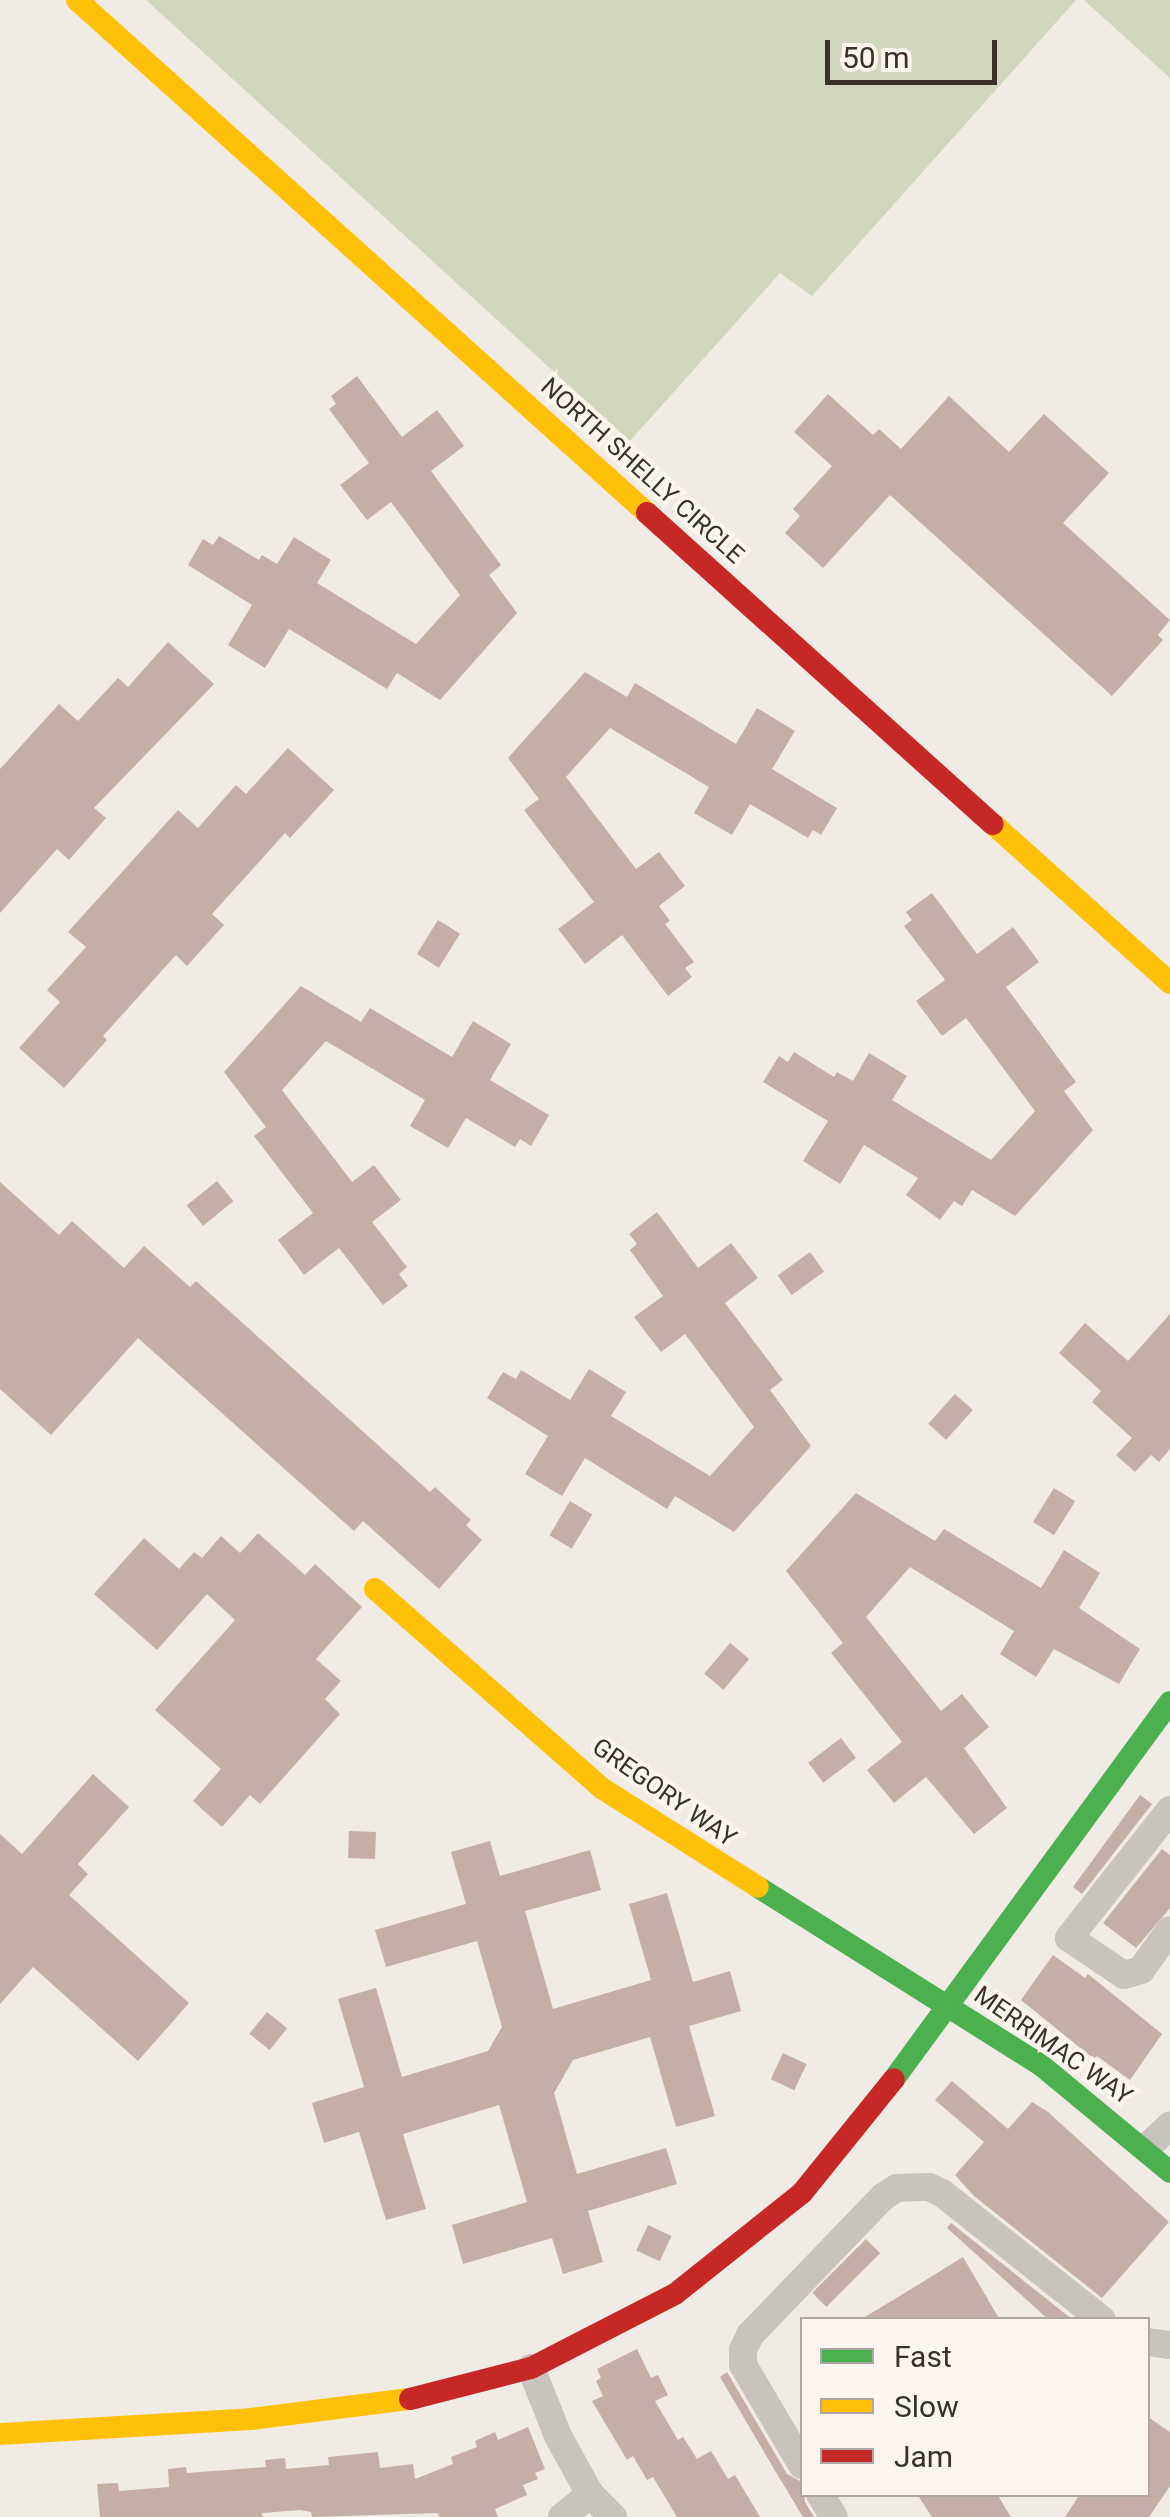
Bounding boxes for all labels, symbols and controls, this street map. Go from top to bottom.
scale bar [830,20,1002,82]
text: 50 m [842,40,909,75]
street label: NORTH SHELLY CIRCLE [534,372,750,570]
street label: GREGORY WAY [586,1732,742,1854]
street label: MERRIMAC WAY [968,1980,1138,2112]
legend [800,2317,1150,2497]
text: Fast [894,2339,952,2374]
text: Slow [894,2389,959,2424]
text: Jam [894,2439,953,2474]

